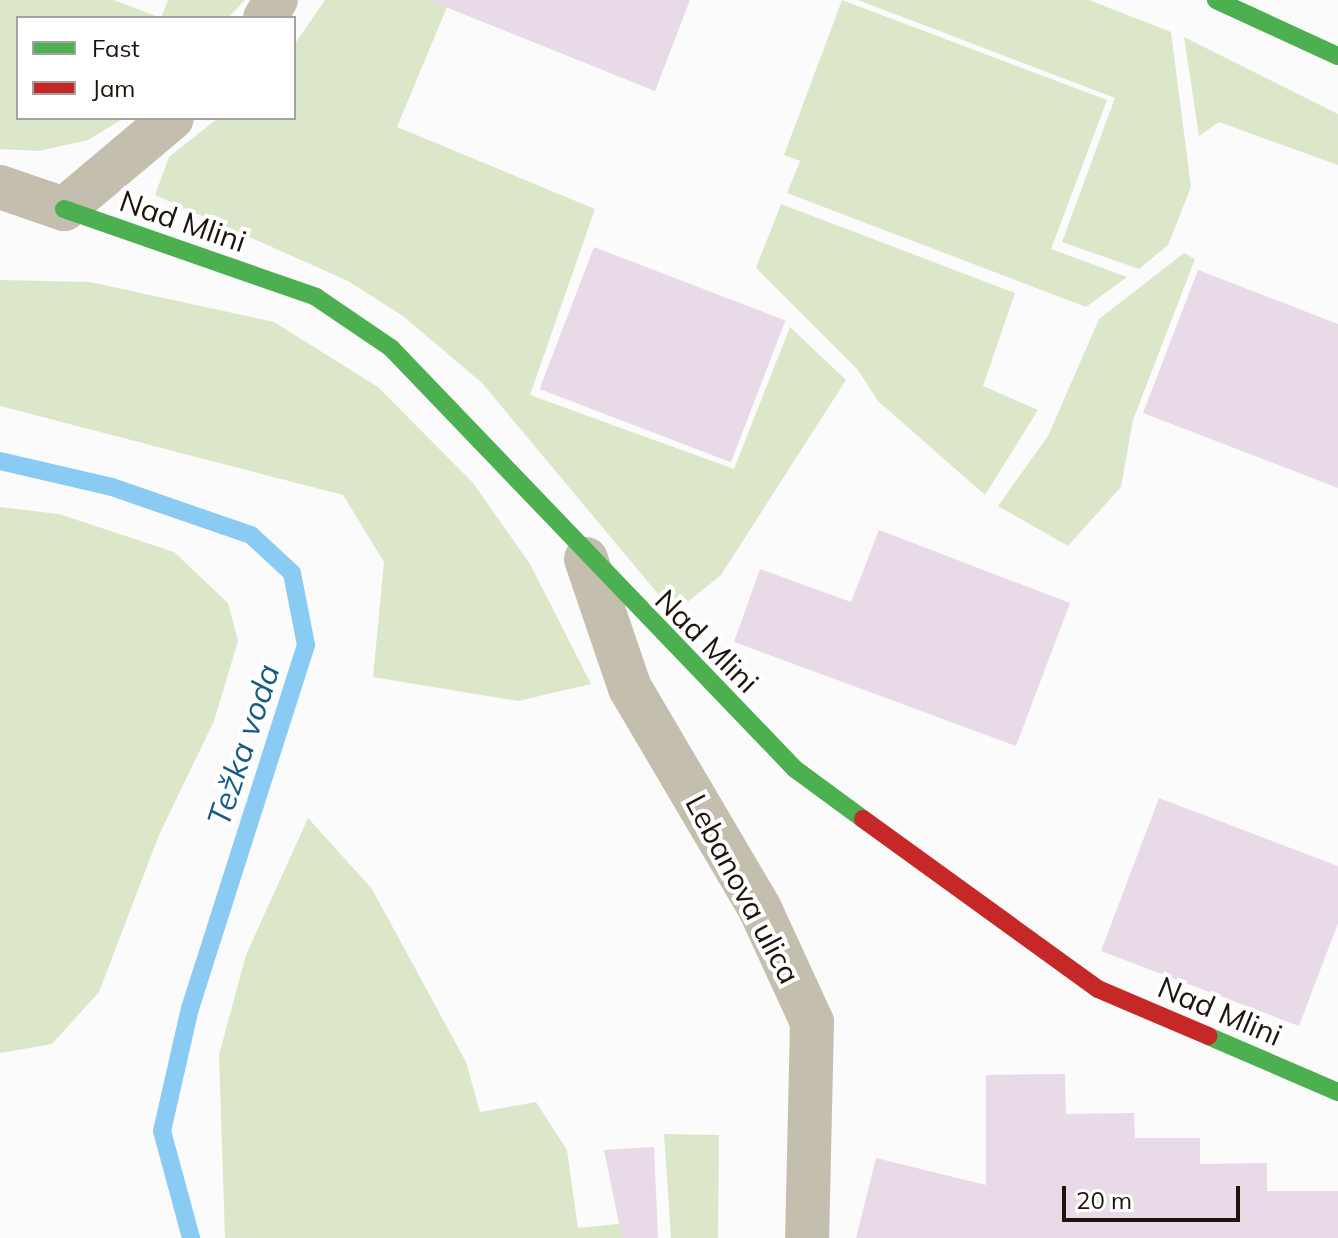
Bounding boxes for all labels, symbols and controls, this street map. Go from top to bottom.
legend [16,16,296,120]
text: Fast [92,33,140,63]
text: Jam [92,73,135,103]
street label: Nad Mlini [115,183,251,259]
street label: Nad Mlini [648,582,766,700]
water label: Težka voda [199,659,287,831]
street label: Lebanova ulica [678,788,808,990]
street label: Nad Mlini [1153,969,1287,1053]
scale bar [1066,1170,1244,1220]
text: 20 m [1076,1185,1132,1215]

